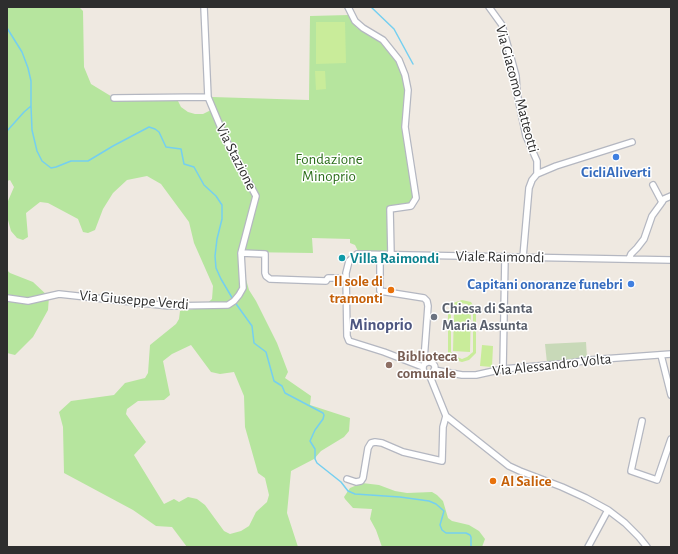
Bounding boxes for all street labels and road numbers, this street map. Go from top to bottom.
street label: Via Giacomo Matteotti [491,23,543,155]
street label: Via Stazione [212,121,260,193]
street label: Viale Raimondi [455,247,545,267]
street label: Via Giuseppe Verdi [79,286,189,314]
street label: Via Alessandro Volta [492,350,612,380]

